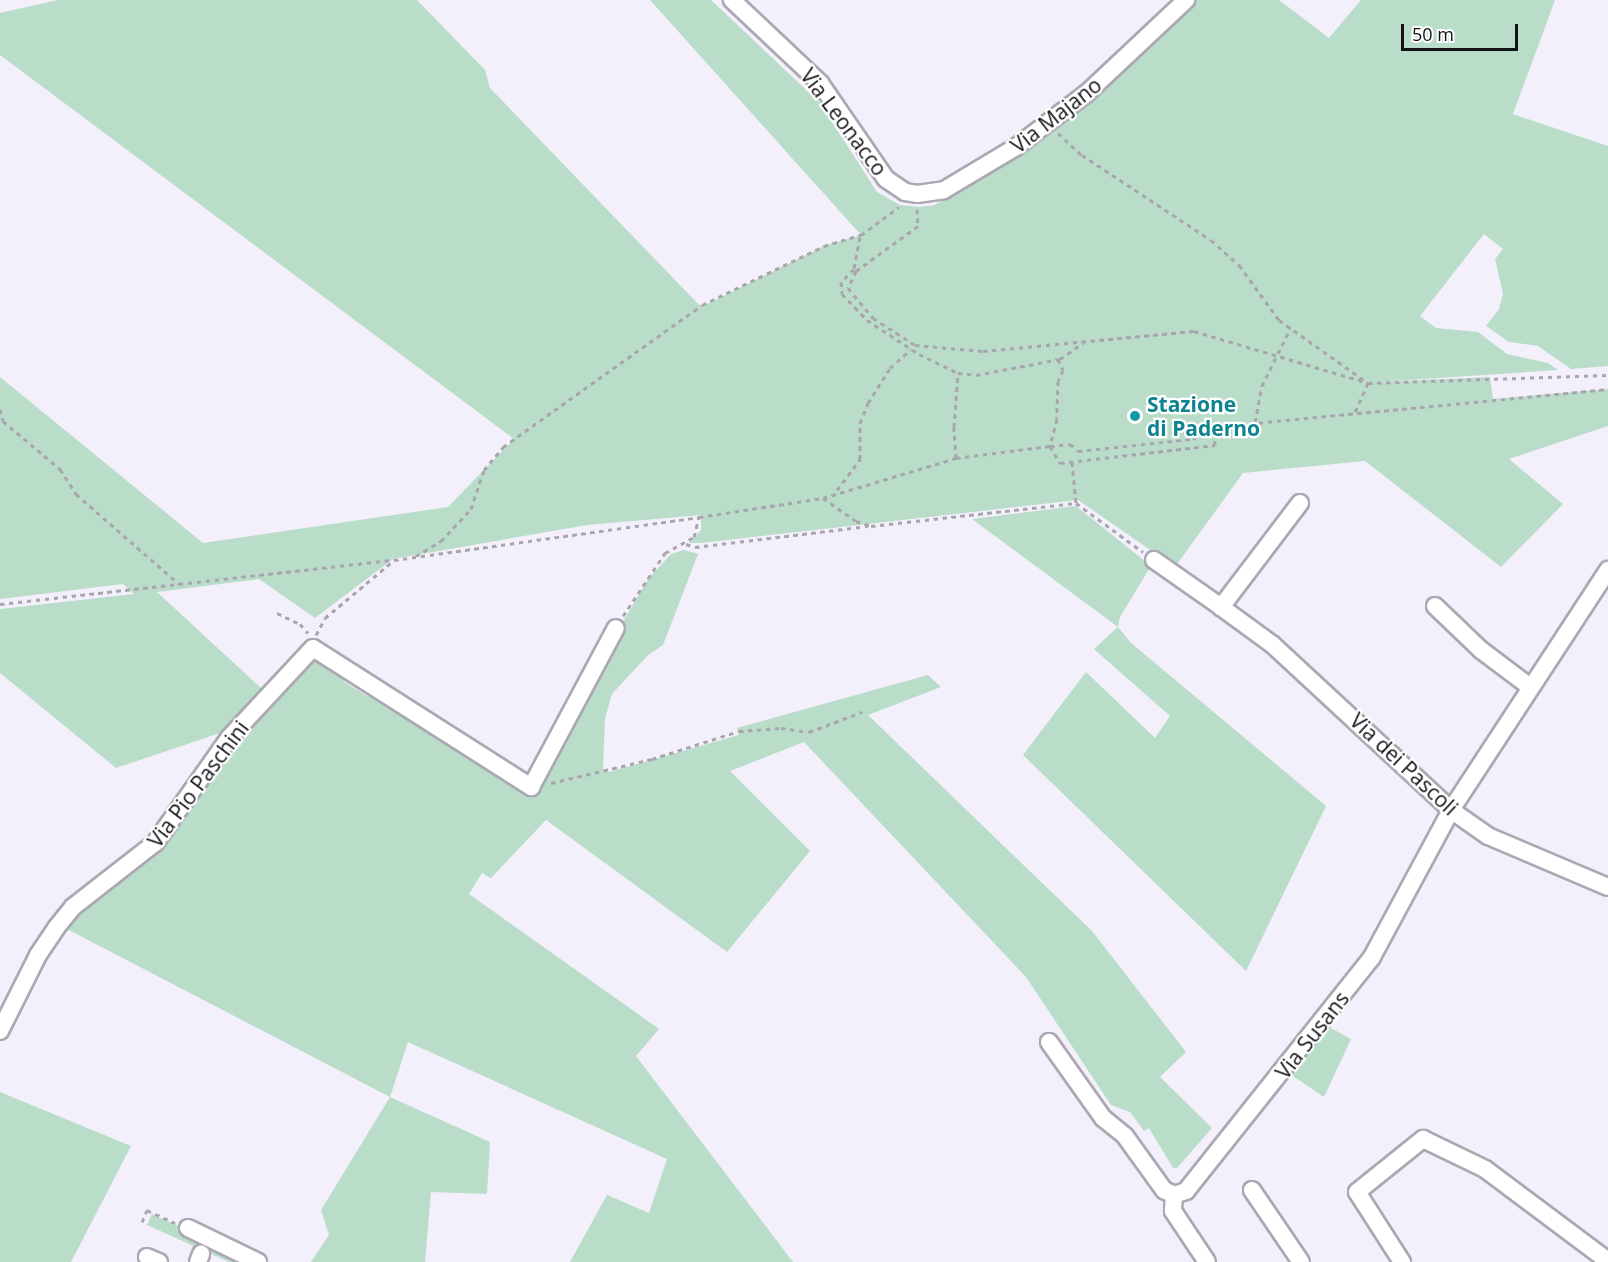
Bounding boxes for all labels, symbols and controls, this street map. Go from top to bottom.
scale bar [1404,12,1521,50]
text: 50 m [1412,22,1454,46]
street label: Via Leonacco [796,63,892,181]
street label: Via Majano [1006,72,1106,158]
place label: Stazione di Paderno [1147,391,1260,441]
marker: Stazione di Paderno [1128,409,1142,423]
street label: Via dei Pascoli [1345,708,1463,820]
street label: Via Pio Paschini [142,716,254,852]
street label: Via Susans [1270,986,1354,1084]

